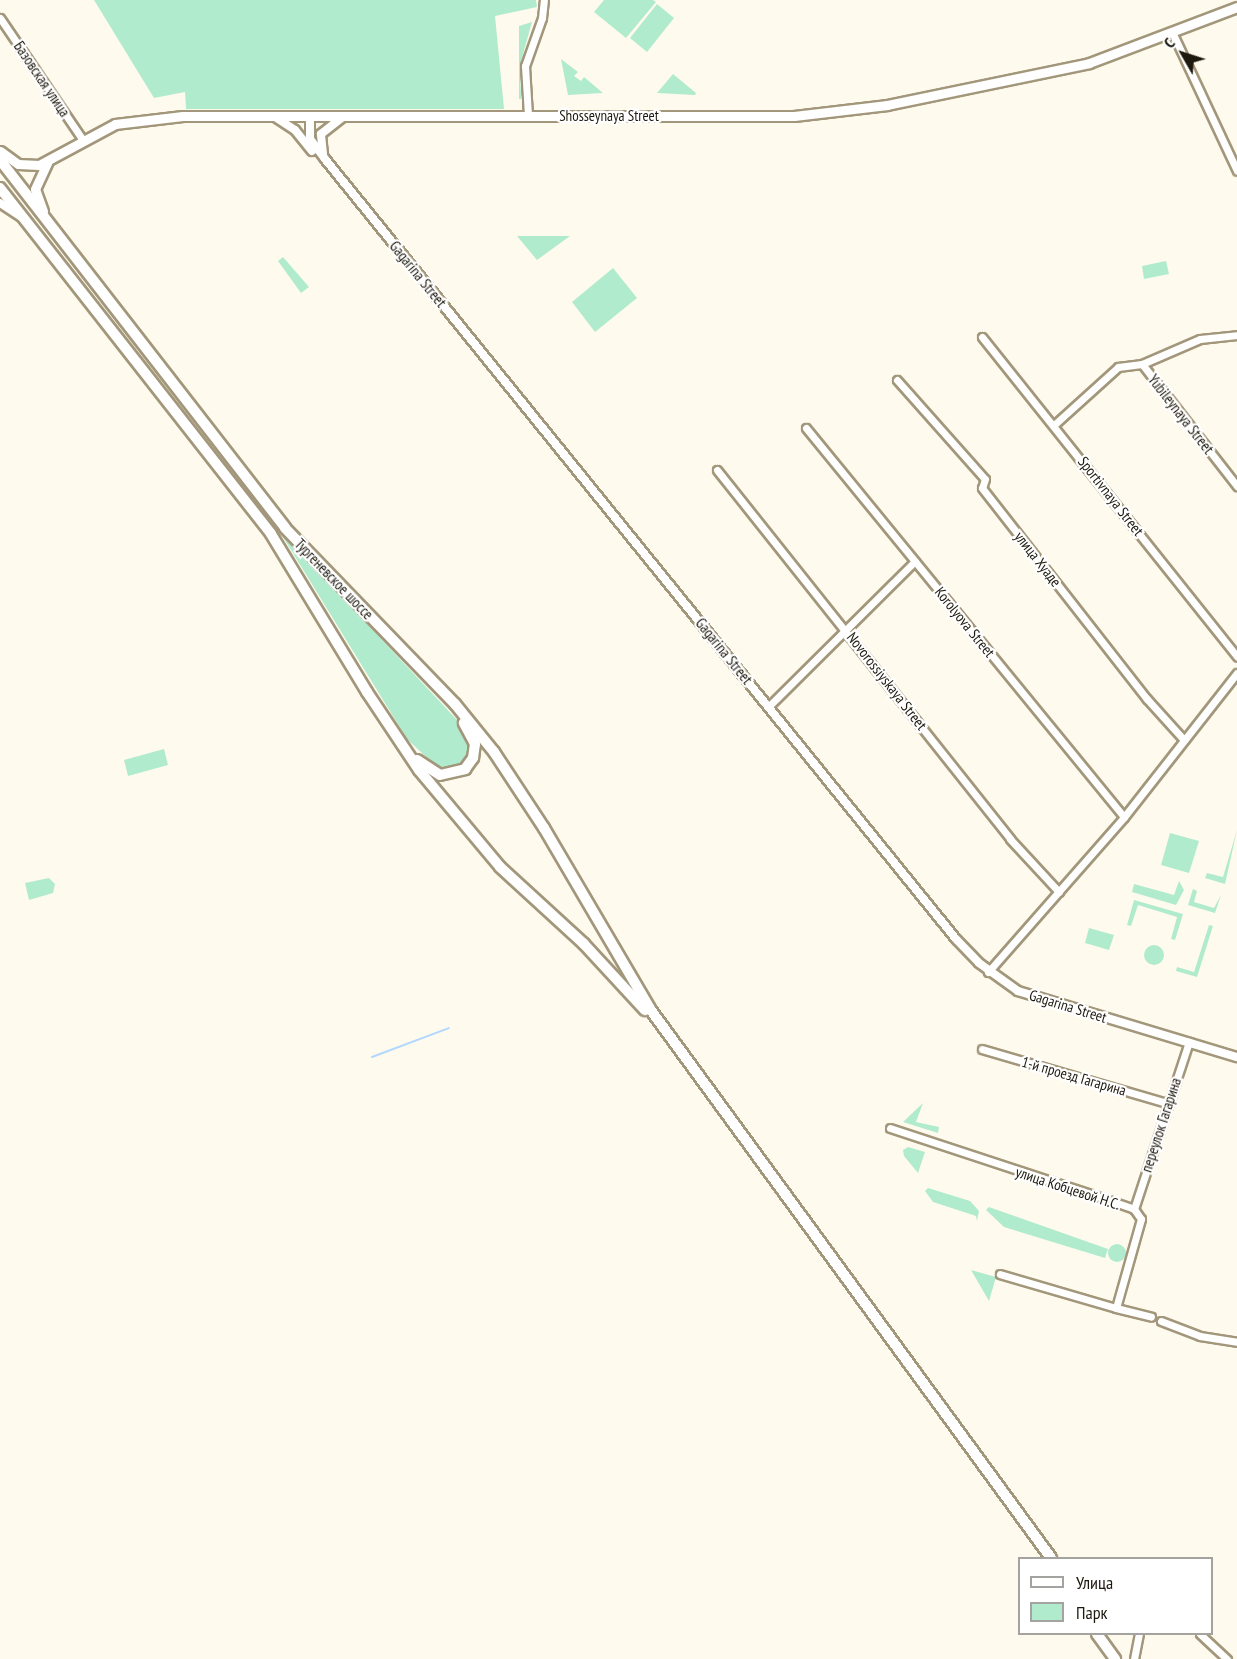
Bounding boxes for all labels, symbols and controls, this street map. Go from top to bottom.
north arrow [1153,24,1213,84]
text: С [1159,34,1179,52]
street label: Базовская улица [10,38,74,120]
street label: Shosseynaya Street [559,107,659,125]
street label: Gagarina Street [386,237,450,311]
street label: Yubileynaya Street [1144,371,1218,457]
street label: Sportivnaya Street [1074,453,1148,539]
street label: улица Хуаде [1011,528,1065,590]
street label: Тургеневское шоссе [291,535,377,623]
street label: Korolyova Street [931,583,999,661]
street label: Gagarina Street [692,614,756,688]
street label: Novorossiyskaya Street [843,629,931,733]
street label: Gagarina Street [1027,986,1109,1026]
street label: 1-й проезд Гагарина [1020,1053,1128,1099]
street label: переулок Гагарина [1137,1076,1185,1174]
street label: улица Кобцевой Н.С. [1013,1163,1123,1213]
legend [1018,1557,1213,1635]
text: Улица [1076,1571,1113,1594]
text: Парк [1076,1601,1107,1624]

